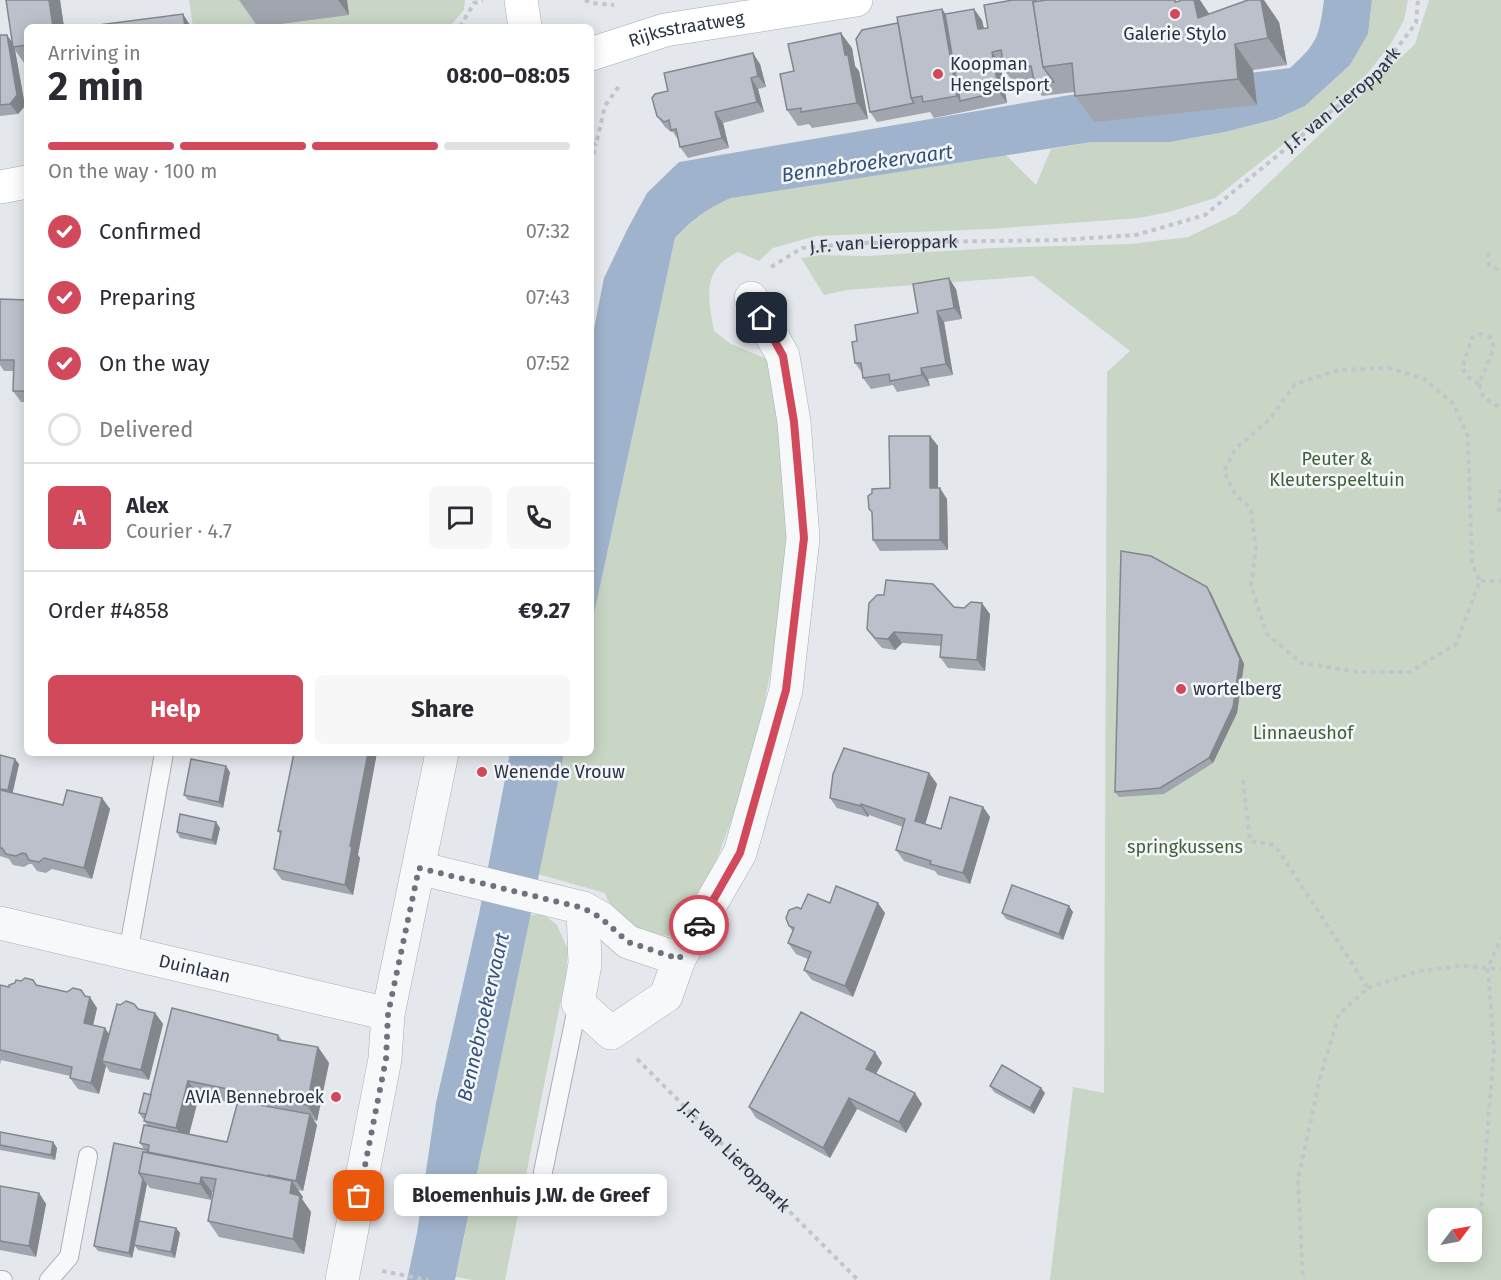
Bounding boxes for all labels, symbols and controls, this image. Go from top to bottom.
street label: Rijksstraatweg [626,7,746,52]
marker: Galerie Stylo [1168,7,1182,21]
place label: Galerie Stylo [1123,23,1227,45]
text: Arriving in [48,41,141,65]
street label: J.F. van Lieroppark [1279,42,1405,157]
place label: Koopman Hengelsport [950,53,1050,96]
text: 08:00–08:05 [446,62,570,89]
text: 2 min [48,64,144,110]
marker: Koopman Hengelsport [931,67,945,81]
water label: Bennebroekervaart [780,139,955,187]
text: On the way · 100 m [48,159,217,183]
icon: check [48,215,81,248]
text: Confirmed [99,218,202,245]
text: 07:32 [526,219,570,243]
street label: J.F. van Lieroppark [809,231,958,258]
icon: check [48,281,81,314]
text: Preparing [99,284,195,311]
text: 07:43 [525,285,570,309]
pin [736,292,787,343]
icon: home [745,301,778,334]
icon: check [48,347,81,380]
text: On the way [99,350,210,377]
text: 07:52 [526,351,570,375]
text: Delivered [99,416,194,443]
park label: Peuter & Kleuterspeeltuin [1269,448,1405,491]
button: chat [429,486,492,549]
button: phone [507,486,570,549]
text: Alex [126,492,169,519]
text: A [73,504,86,531]
text: Courier · 4.7 [126,519,232,543]
text: Order #4858 [48,597,169,624]
text: €9.27 [518,597,570,624]
button: Help [48,675,303,744]
button: Share [315,675,570,744]
place label: wortelberg [1193,678,1282,700]
marker: wortelberg [1174,682,1188,696]
park label: Linnaeushof [1253,722,1355,744]
place label: Wenende Vrouw [494,761,625,783]
marker: Wenende Vrouw [475,765,489,779]
park label: springkussens [1127,836,1243,858]
courier [669,895,729,955]
icon: car [683,909,716,942]
water label: Bennebroekervaart [452,929,514,1104]
street label: Duinlaan [157,950,233,988]
place label: AVIA Bennebroek [185,1086,325,1108]
marker: AVIA Bennebroek [329,1090,343,1104]
street label: J.F. van Lieroppark [674,1096,795,1217]
pin [333,1170,384,1221]
callout: Bloemenhuis J.W. de Greef [395,1175,668,1217]
icon: bag [342,1179,375,1212]
text: Bloemenhuis J.W. de Greef [412,1183,649,1207]
north arrow [1428,1208,1482,1262]
map controls [1428,1208,1482,1262]

